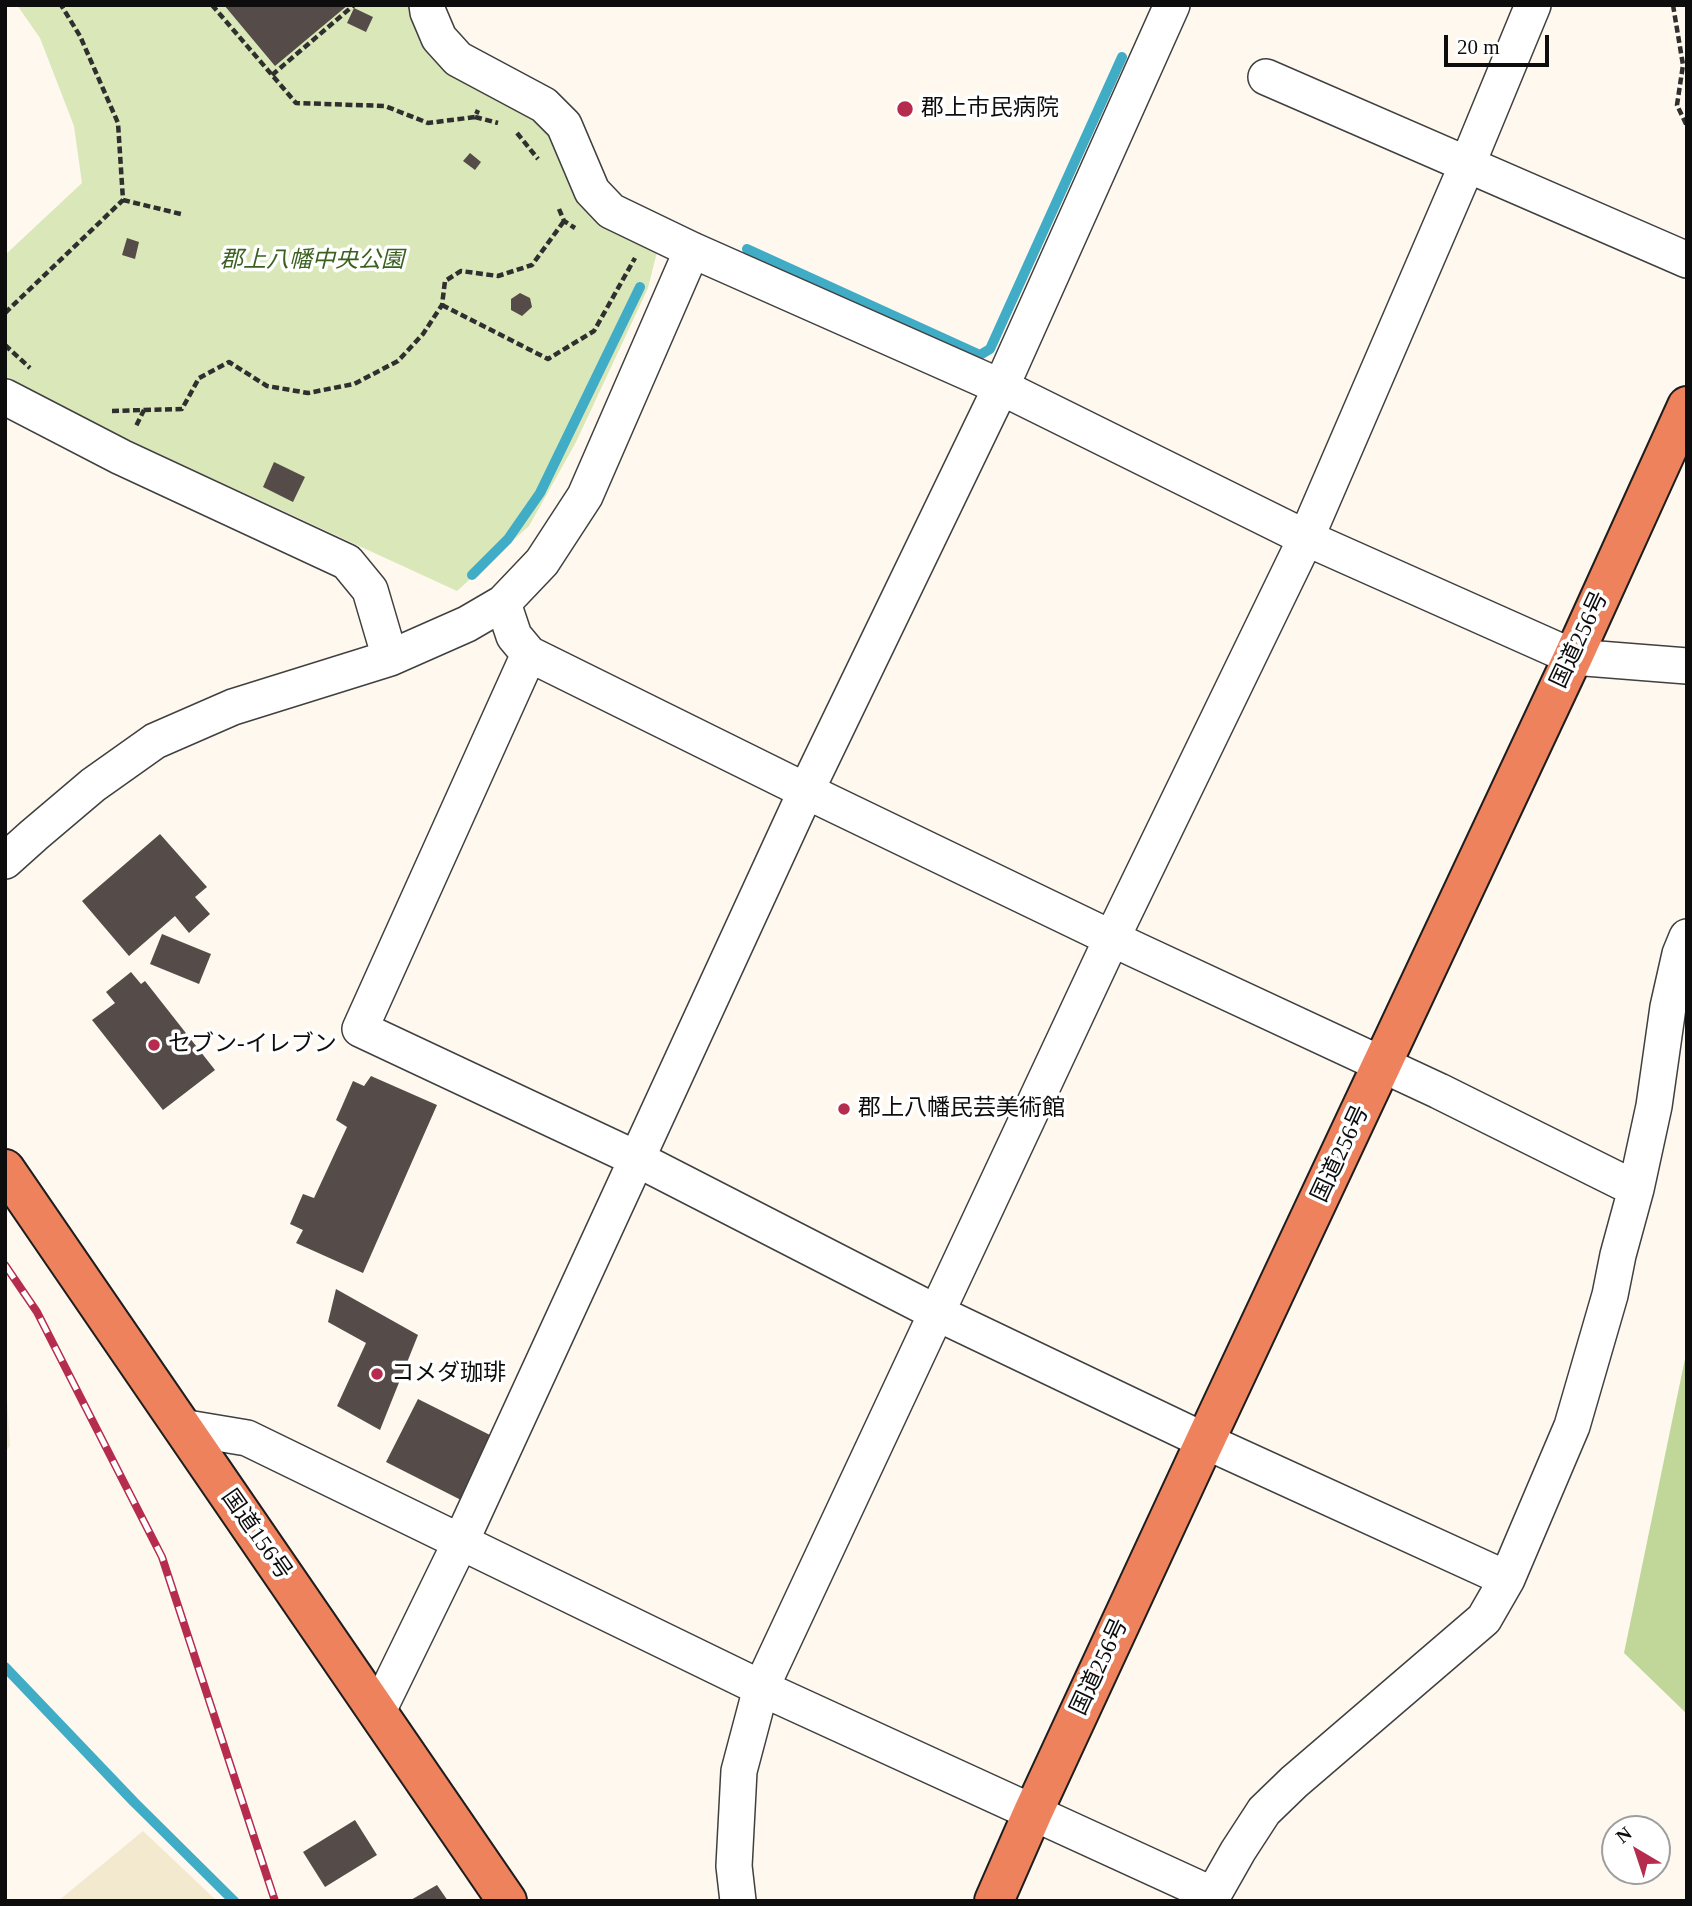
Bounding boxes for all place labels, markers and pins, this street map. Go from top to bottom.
place label: 郡上市民病院 [921,95,1059,123]
marker: 郡上市民病院 [895,99,915,119]
place label: セブン-イレブン [168,1031,337,1059]
marker: セブン-イレブン [146,1037,162,1053]
place label: 郡上八幡民芸美術館 [858,1095,1065,1123]
marker: 郡上八幡民芸美術館 [836,1101,852,1117]
place label: コメダ珈琲 [391,1360,506,1388]
marker: コメダ珈琲 [369,1366,385,1382]

